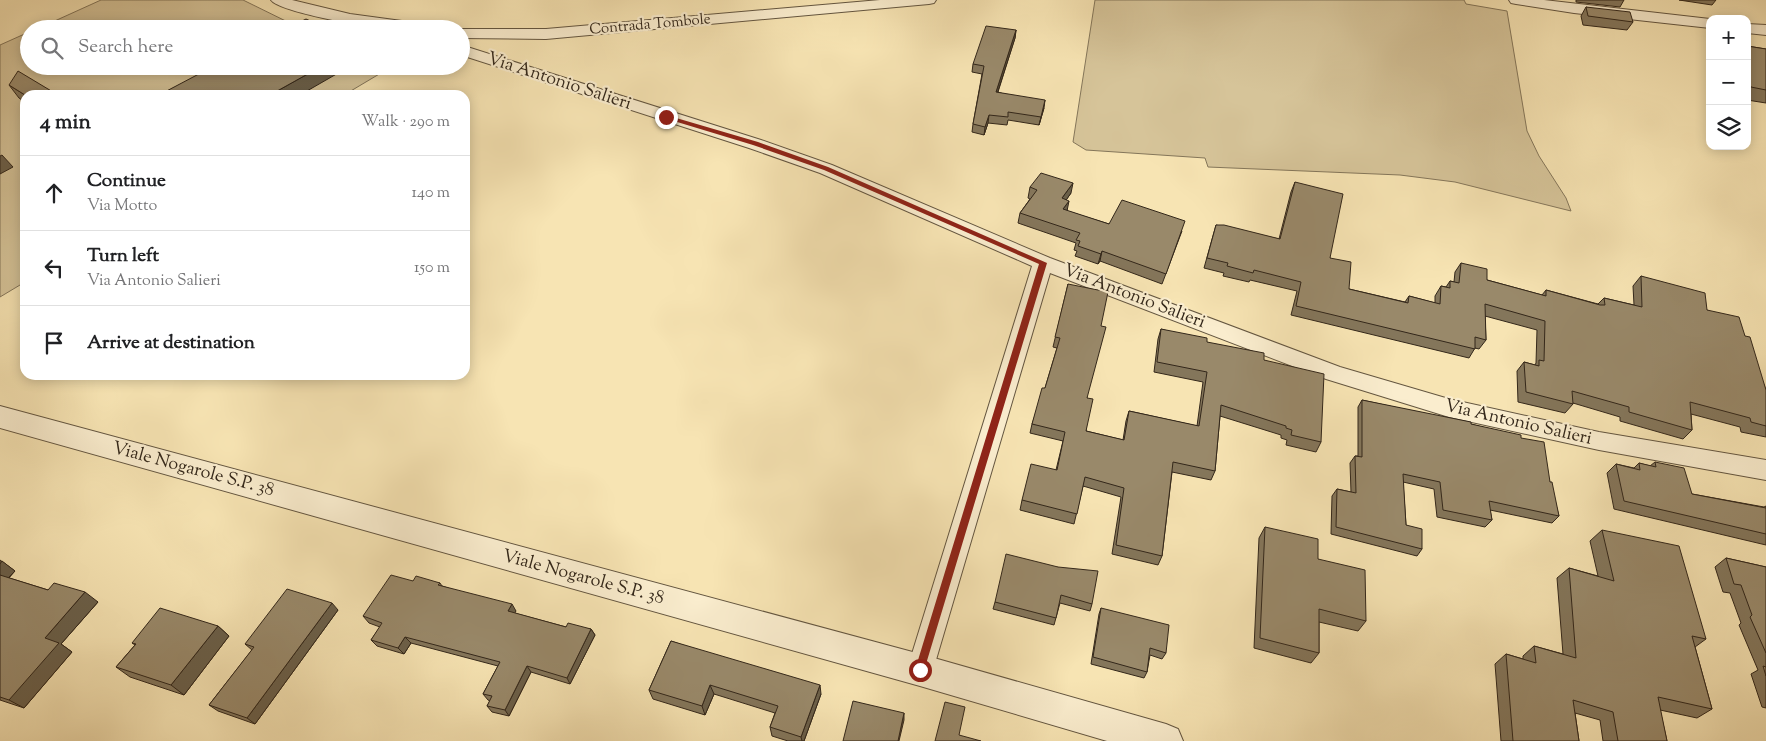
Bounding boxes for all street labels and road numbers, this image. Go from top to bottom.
street label: Contrada Tombole [588,9,712,41]
street label: Via Antonio Salieri [483,46,635,118]
street label: Via Antonio Salieri [1059,258,1209,336]
street label: Via Antonio Salieri [1442,393,1594,453]
street label: Viale Nogarole S.P. 38 [109,436,277,504]
street label: Viale Nogarole S.P. 38 [499,544,667,612]

